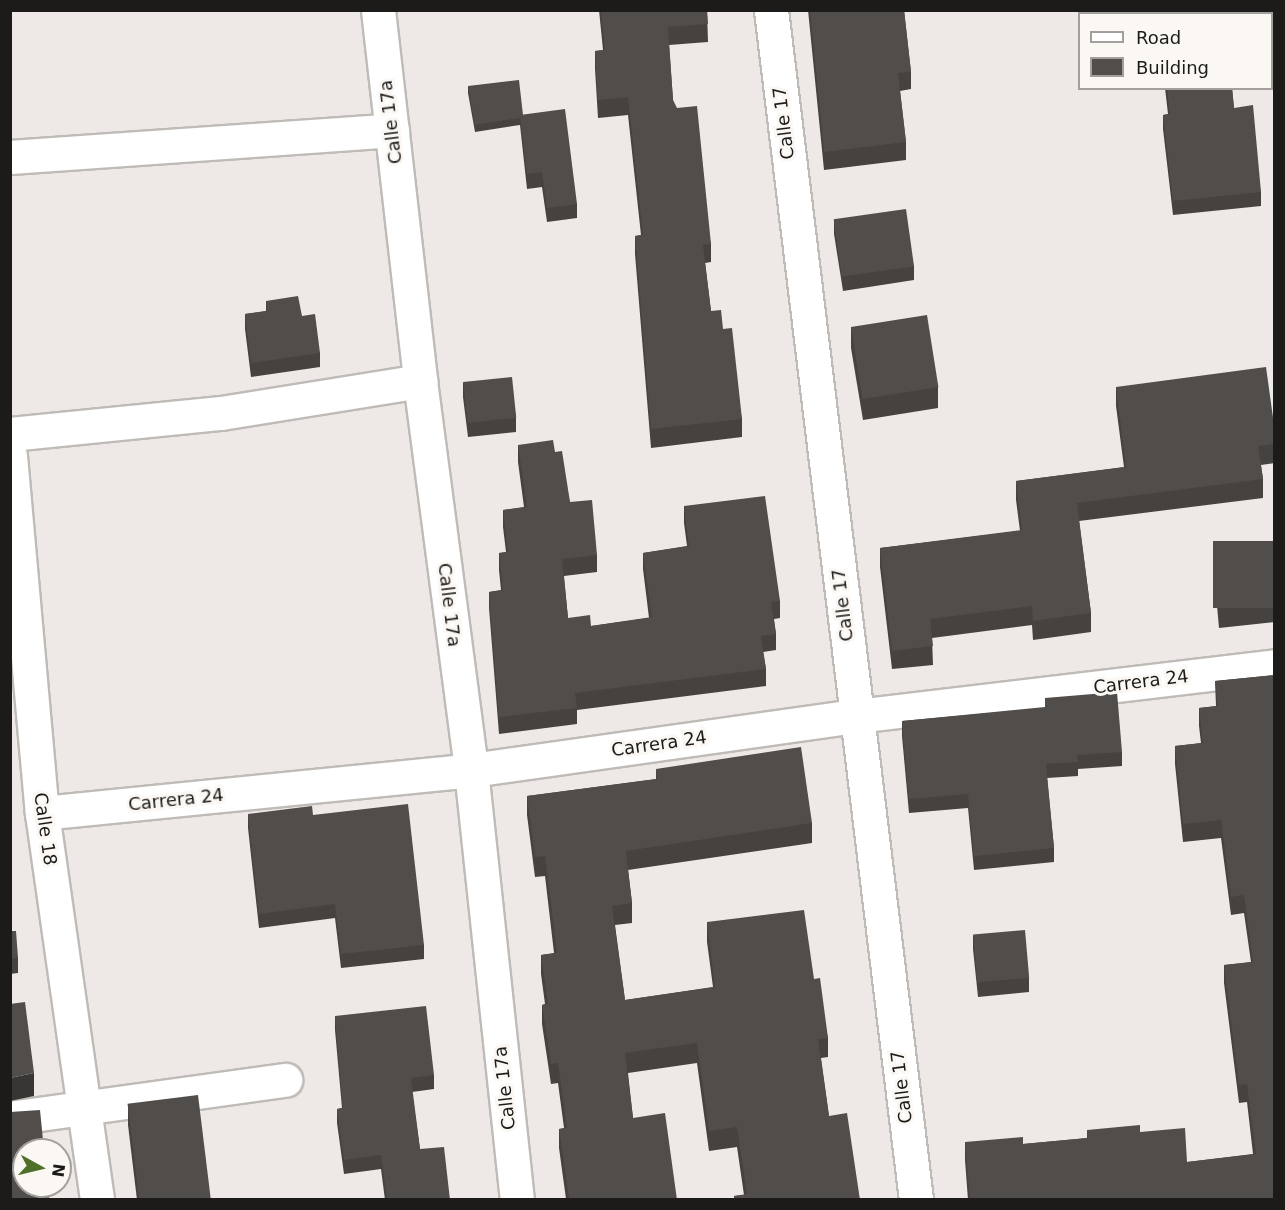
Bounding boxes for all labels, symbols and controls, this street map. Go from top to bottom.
legend [1078,12,1273,90]
text: Road [1136,27,1181,48]
text: Building [1136,57,1209,78]
street label: Calle 17a [375,79,407,165]
street label: Calle 17 [769,85,799,161]
street label: Calle 17a [433,562,465,648]
street label: Calle 17 [828,567,858,643]
street label: Carrera 24 [1092,665,1190,699]
street label: Carrera 24 [610,727,708,761]
street label: Carrera 24 [127,784,225,816]
street label: Calle 18 [29,791,61,867]
street label: Calle 17a [490,1045,520,1131]
street label: Calle 17 [887,1049,917,1125]
north arrow [12,1138,72,1198]
text: N [48,1162,69,1178]

